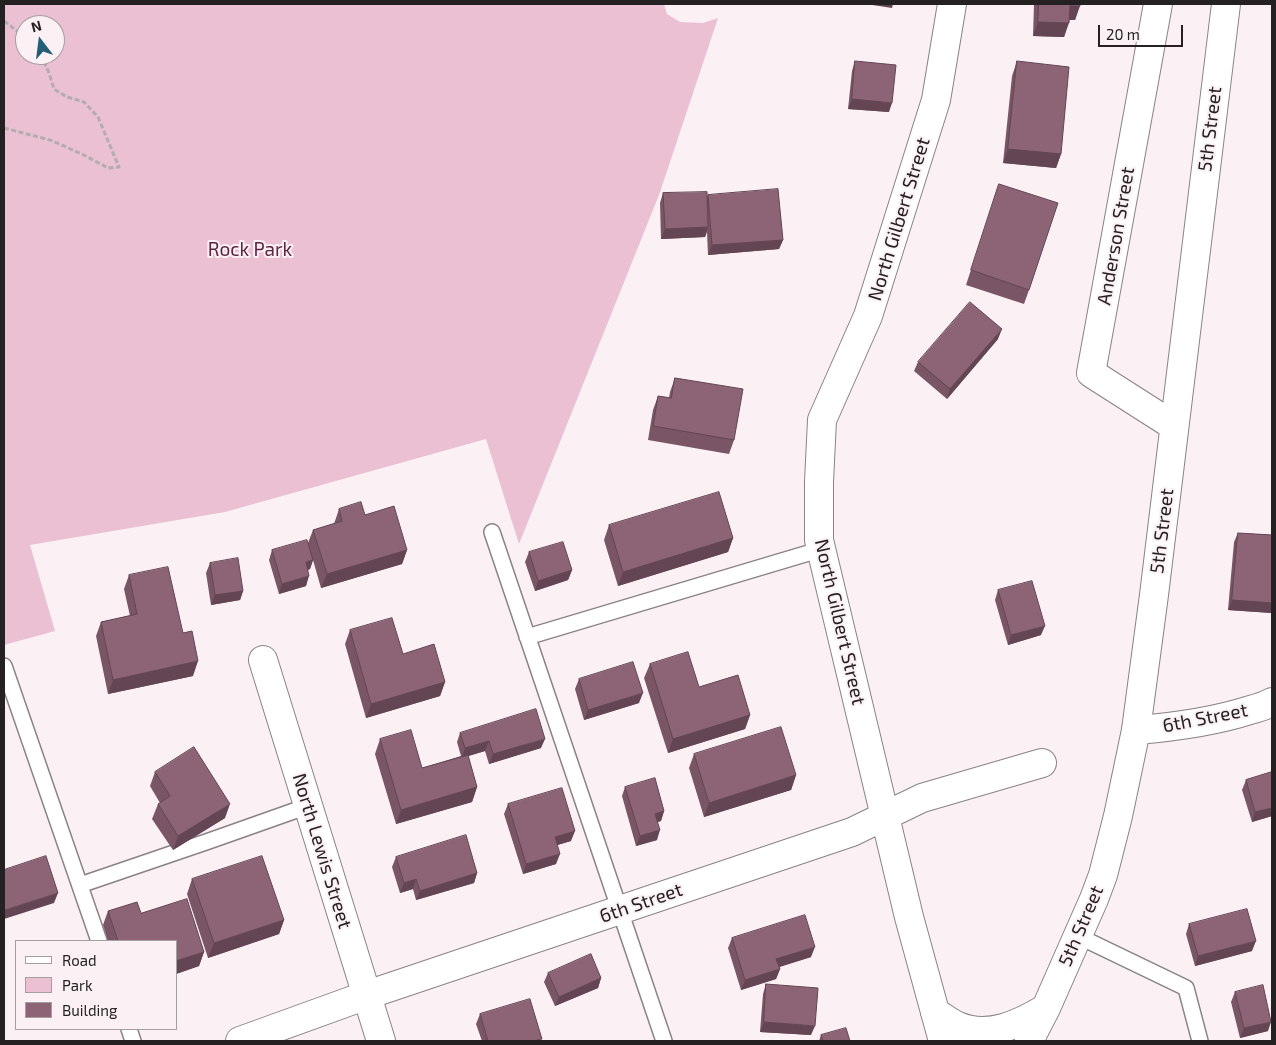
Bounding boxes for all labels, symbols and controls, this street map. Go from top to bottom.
north arrow [15,15,65,65]
scale bar [1101,15,1186,47]
text: N [29,16,43,36]
text: 20 m [1106,25,1140,43]
street label: 5th Street [1193,85,1227,173]
street label: North Gilbert Street [863,135,935,303]
street label: Anderson Street [1093,165,1139,307]
park label: Rock Park [208,239,292,261]
street label: 5th Street [1145,487,1179,575]
street label: North Gilbert Street [810,537,870,707]
street label: 6th Street [1161,699,1249,737]
street label: North Lewis Street [288,771,356,931]
street label: 6th Street [597,878,685,928]
street label: 5th Street [1054,882,1108,970]
legend [15,940,178,1030]
text: Road [62,951,97,969]
text: Park [62,976,93,994]
text: Building [62,1001,117,1019]

